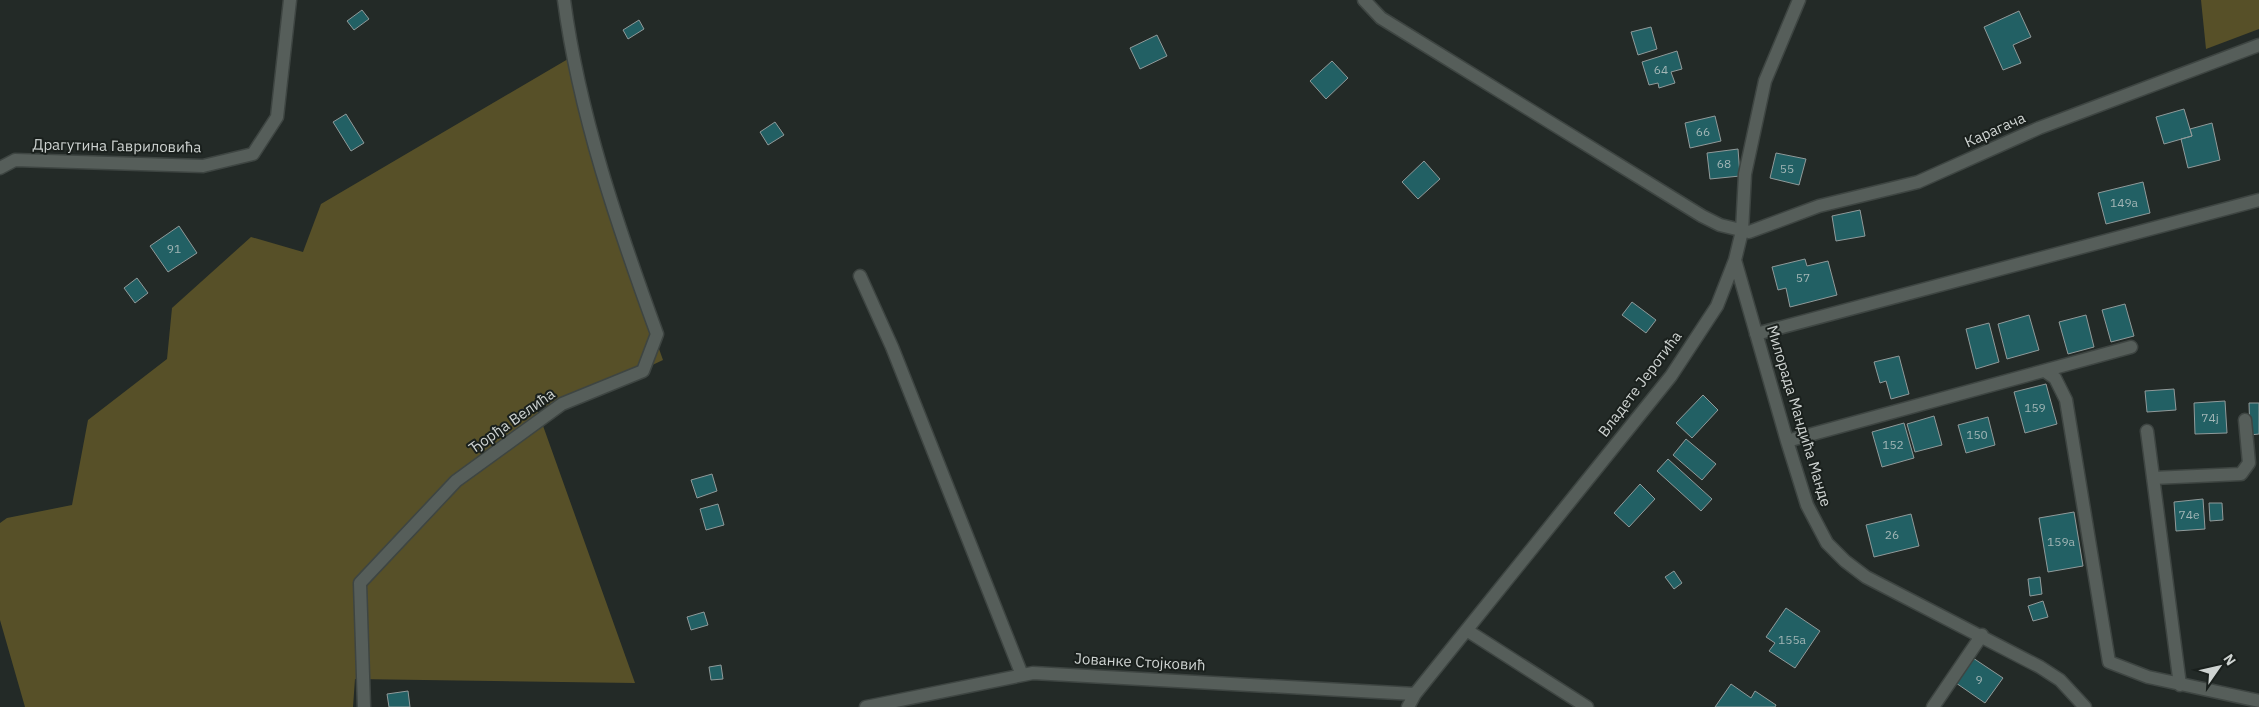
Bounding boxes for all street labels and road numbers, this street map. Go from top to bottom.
street label: Карагача [1961,108,2028,151]
street label: Драгутина Гавриловића [32,135,202,156]
street label: Милорада Мандића Манде [1763,323,1836,509]
street label: Владете Јеротића [1594,327,1686,440]
street label: Ђорђа Велића [465,384,558,457]
street label: Јованке Стојковић [1074,649,1206,674]

